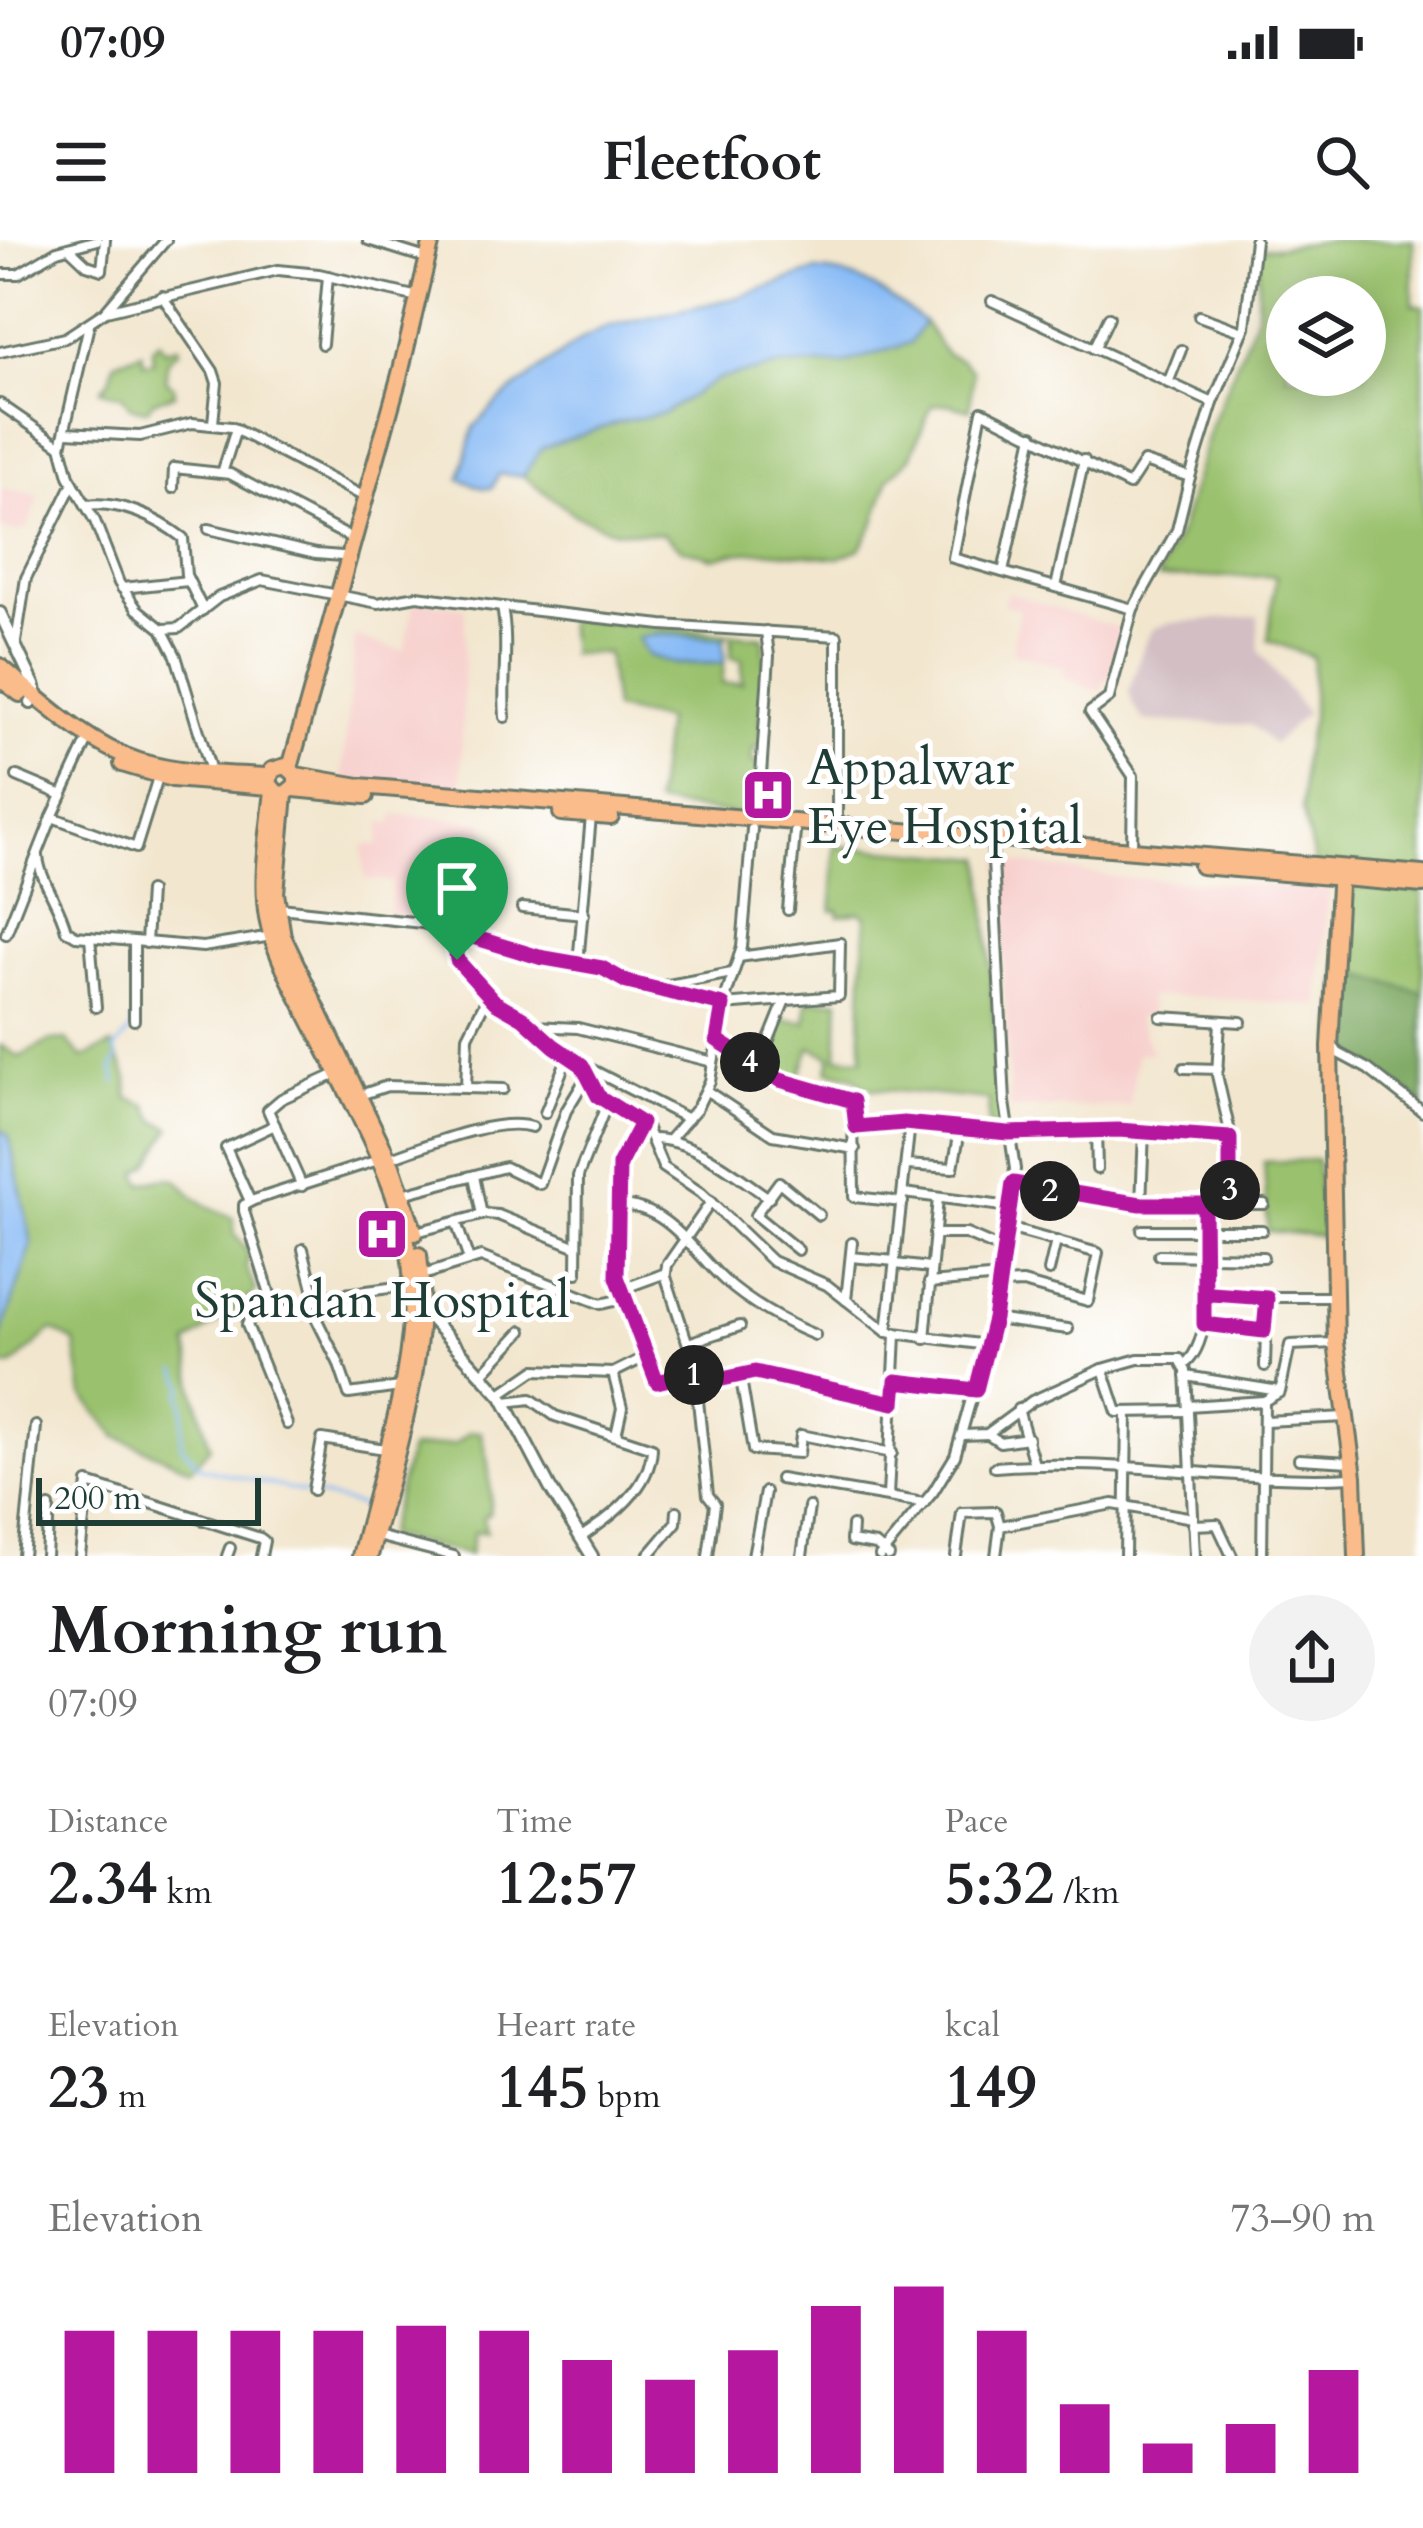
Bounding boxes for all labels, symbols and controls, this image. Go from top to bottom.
text: 07:09 [60,12,165,73]
text: Fleetfoot [602,126,821,199]
icon: menu [48,129,114,195]
icon: search [1309,129,1375,195]
map controls [1266,276,1386,396]
button: layers [1266,276,1386,396]
place label: Appalwar Eye Hospital [807,733,1082,862]
hospital icon: Appalwar Eye Hospital [740,767,796,823]
pin [406,837,508,960]
icon: arrive [424,855,490,921]
pin: 4 [720,1032,780,1092]
text: 4 [742,1039,758,1084]
pin: 3 [1200,1160,1260,1220]
pin: 2 [1020,1161,1080,1221]
text: 3 [1222,1167,1238,1212]
text: 2 [1042,1168,1058,1213]
hospital icon: Spandan Hospital [354,1206,410,1262]
place label: Spandan Hospital [194,1266,570,1336]
pin: 1 [664,1345,724,1405]
text: 1 [686,1352,702,1397]
scale bar [36,1472,261,1525]
text: 200 m [54,1476,141,1521]
text: Morning run [48,1587,447,1676]
button: share [1249,1595,1375,1721]
text: 07:09 [48,1677,138,1730]
text: Distance [48,1799,169,1844]
text: Time [496,1799,573,1844]
text: Pace [945,1799,1008,1844]
text: 2.34 [48,1844,158,1925]
text: 12:57 [496,1844,637,1925]
text: 5:32 [945,1844,1054,1925]
text: km [158,1870,212,1915]
text: /km [1054,1870,1119,1915]
text: Elevation [48,2003,179,2048]
text: Heart rate [496,2003,636,2048]
text: kcal [945,2003,1000,2048]
text: 23 [48,2048,109,2129]
text: 145 [496,2048,589,2129]
text: 149 [945,2048,1037,2129]
text: m [109,2074,146,2119]
text: bpm [589,2074,661,2119]
text: Elevation [48,2192,203,2245]
text: 73–90 m [1230,2192,1375,2245]

